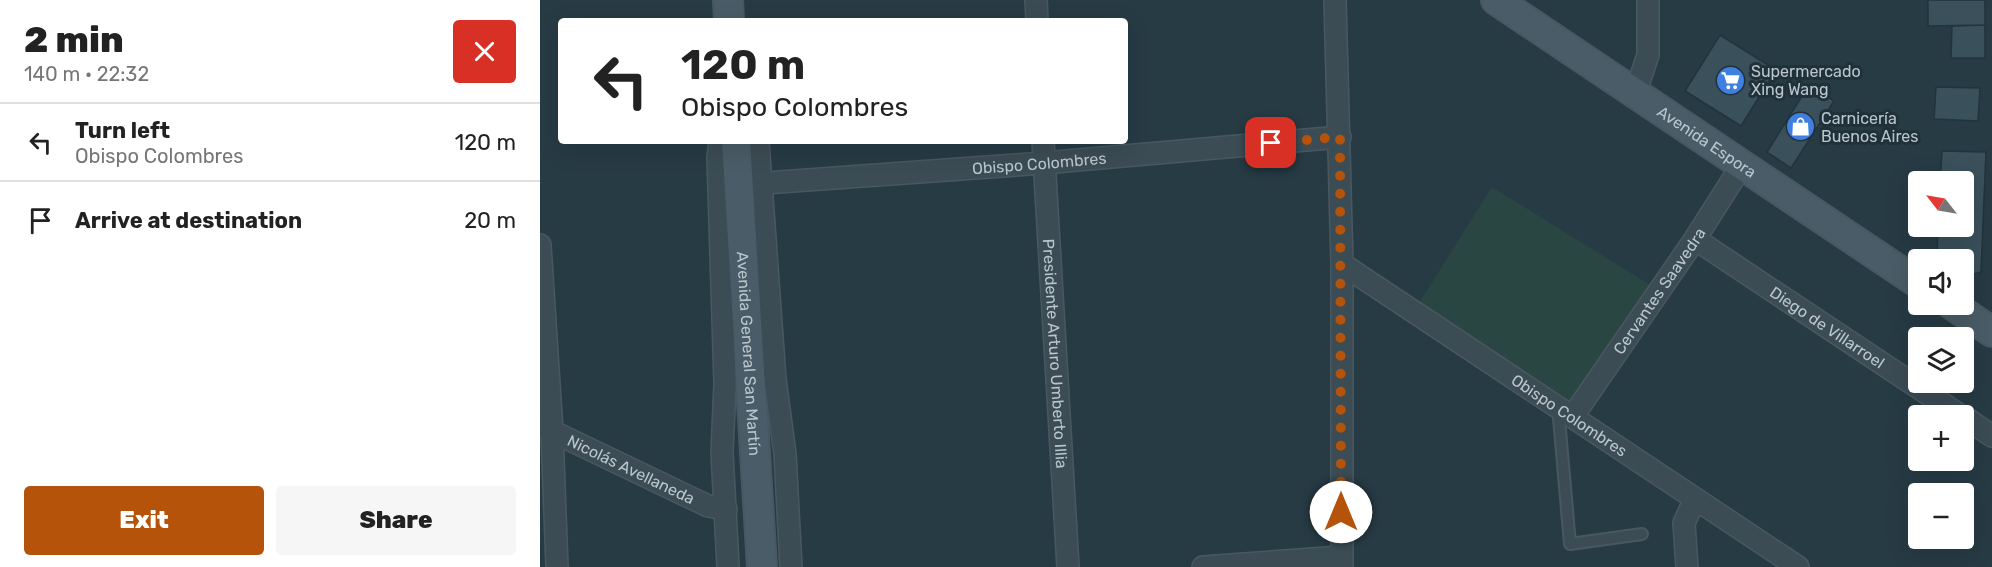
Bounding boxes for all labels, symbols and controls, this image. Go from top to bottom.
text: 2 min [24,18,124,61]
button: close [453,20,516,83]
text: 120 m [681,40,805,90]
icon: left [582,42,660,120]
text: 140 m · 22:32 [24,62,149,86]
place label: Supermercado Xing Wang [1751,62,1861,99]
supermarket icon: Supermercado Xing Wang [1714,64,1746,96]
text: Obispo Colombres [681,91,908,123]
street label: Avenida Espora [1654,102,1760,182]
place label: Carnicería Buenos Aires [1821,109,1918,146]
shop icon: Carnicería Buenos Aires [1784,111,1816,143]
text: Turn left [75,117,170,144]
pin [1245,117,1296,168]
icon: left [24,126,57,159]
icon: arrive [1254,126,1287,159]
text: 120 m [455,129,516,156]
text: Obispo Colombres [75,144,243,168]
street label: Obispo Colombres [971,149,1107,178]
north arrow [1908,171,1974,237]
map controls [1908,171,1974,549]
icon: arrive [24,204,57,237]
text: Arrive at destination [75,207,302,234]
text: 20 m [464,207,516,234]
street label: Cervantes Saavedra [1609,224,1710,358]
street label: Presidente Arturo Umberto Illia [1039,238,1071,469]
button: sound [1908,249,1974,315]
street label: Avenida General San Martín [733,251,764,456]
street label: Diego de Villarroel [1766,283,1888,372]
button: layers [1908,327,1974,393]
street label: Obispo Colombres [1508,370,1631,461]
button: + [1908,405,1974,471]
street label: Nicolás Avellaneda [564,431,698,508]
position arrow [1309,480,1373,544]
button: − [1908,483,1974,549]
button: Exit [24,486,264,555]
button: Share [276,486,516,555]

